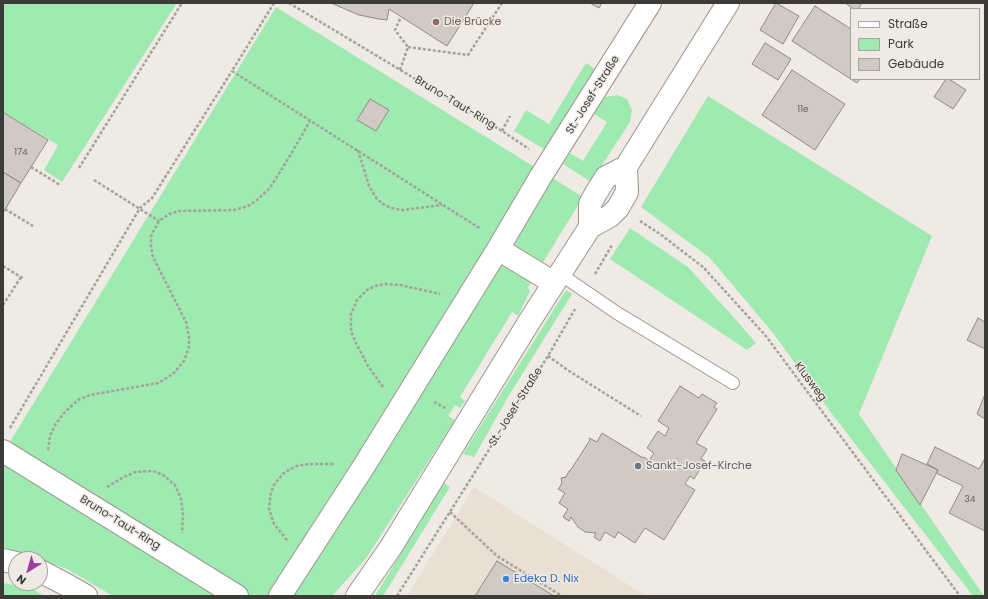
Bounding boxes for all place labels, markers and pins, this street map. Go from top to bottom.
place label: Die Brücke [444,15,501,29]
marker: Die Brücke [431,17,441,27]
place label: Sankt-Josef-Kirche [646,459,752,473]
marker: Sankt-Josef-Kirche [633,461,643,471]
place label: Edeka D. Nix [514,572,579,586]
marker: Edeka D. Nix [501,574,511,584]

